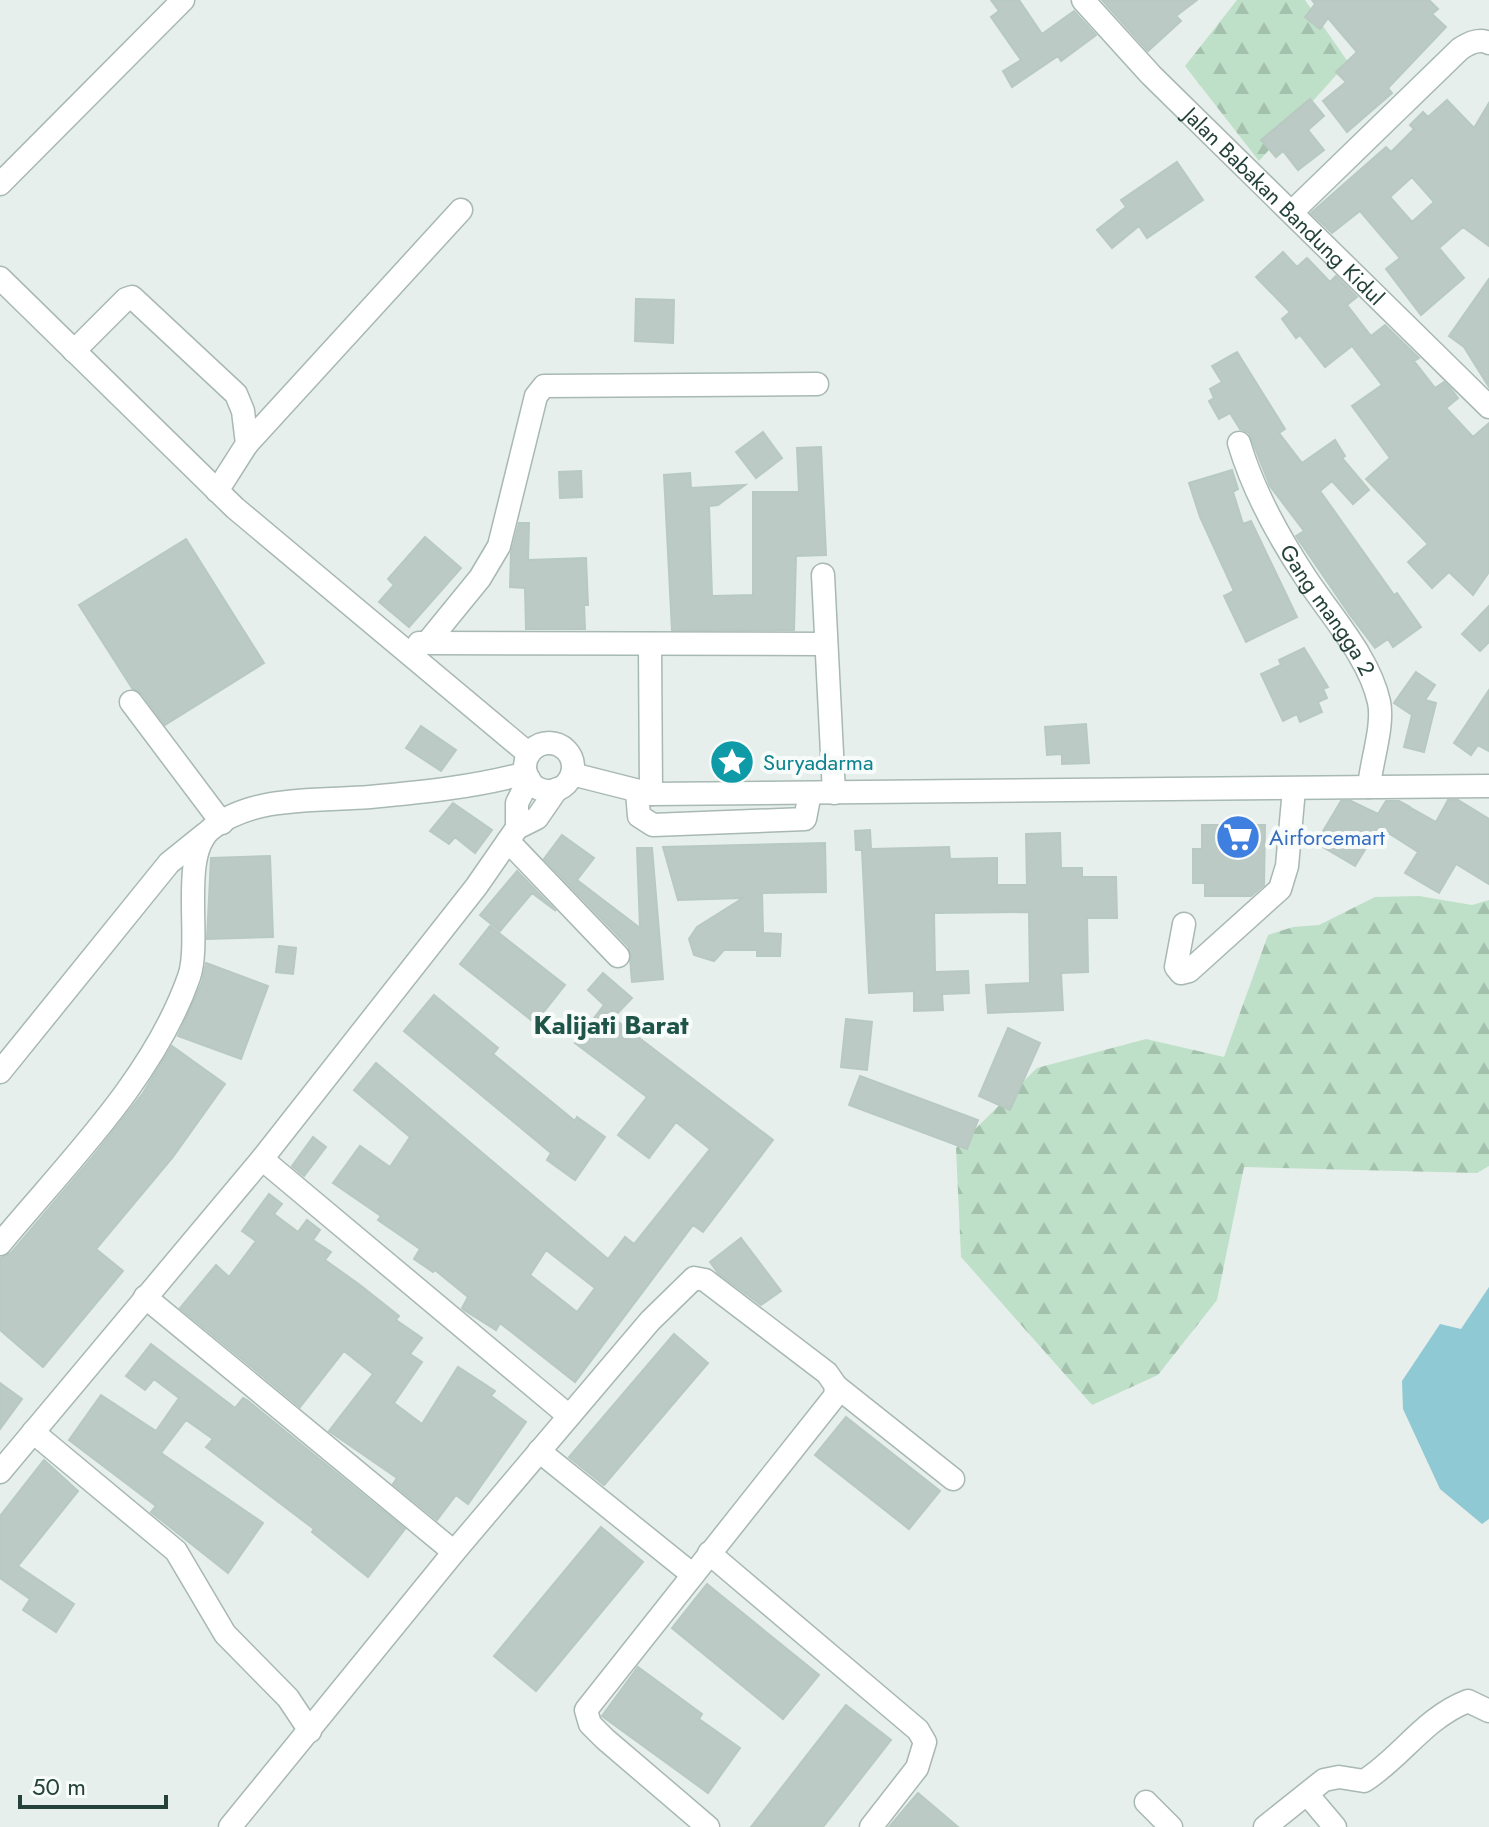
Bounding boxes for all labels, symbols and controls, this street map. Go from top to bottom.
street label: Jalan Babakan Bandung Kidul [1174,97,1392,312]
street label: Gang mangga 2 [1272,538,1384,681]
place icon: Suryadarma [708,738,756,786]
place label: Suryadarma [763,746,873,778]
supermarket icon: Airforcemart [1214,813,1262,861]
place label: Airforcemart [1269,821,1385,853]
district label: Kalijati Barat [534,1006,689,1044]
scale bar [20,1759,166,1809]
text: 50 m [32,1769,86,1804]

